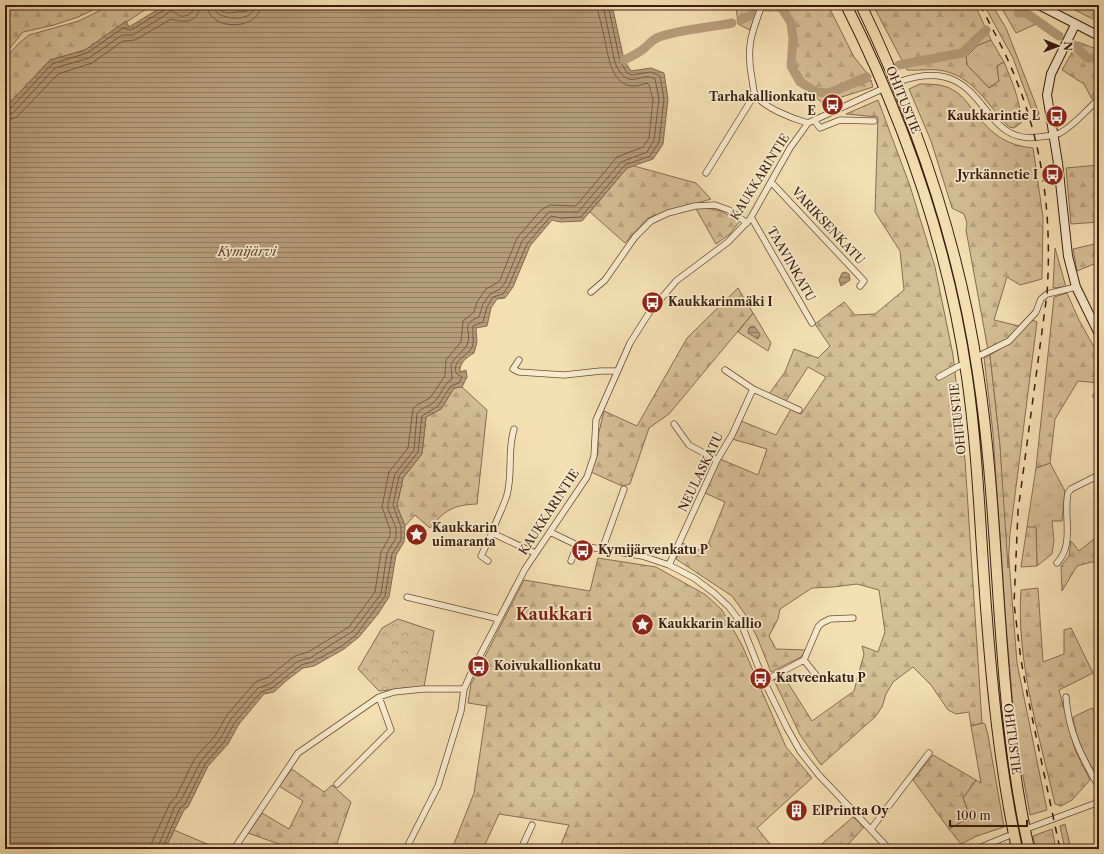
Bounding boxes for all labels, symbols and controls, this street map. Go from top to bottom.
north arrow [1038,26,1078,66]
text: N [1061,41,1075,52]
street label: OHITUSTIE [883,64,924,136]
place label: Tarhakallionkatu E [709,89,816,118]
bus stop icon: Tarhakallionkatu E [819,91,845,117]
bus stop icon: Kaukkarintie L [1043,103,1069,129]
place label: Kaukkarintie L [947,108,1041,123]
street label: KAUKKARINTIE [727,131,792,223]
bus stop icon: Jyrkännetie I [1040,162,1066,188]
place label: Jyrkännetie I [955,167,1038,182]
street label: VARIKSENKATU [788,183,868,267]
street label: TAAVINKATU [764,224,819,304]
water label: Kymijärvi [217,243,277,259]
bus stop icon: Kaukkarinmäki I [640,289,666,315]
place label: Kaukkarinmäki I [668,294,773,309]
street label: OHITUSTIE [946,383,969,456]
street label: NEULASKATU [675,429,726,514]
street label: KAUKKARINTIE [515,466,582,558]
place label: Kaukkarin uimaranta [432,520,498,549]
place icon: Kaukkarin uimaranta [403,522,429,548]
bus stop icon: Kymijärvenkatu P [570,537,596,563]
place label: Kymijärvenkatu P [598,542,708,557]
district label: Kaukkari [516,604,592,624]
place icon: Kaukkarin kallio [630,611,656,637]
place label: Kaukkarin kallio [658,616,762,631]
bus stop icon: Koivukallionkatu [465,653,491,679]
place label: Koivukallionkatu [494,658,601,673]
bus stop icon: Katveenkatu P [747,665,773,691]
place label: Katveenkatu P [776,670,866,685]
street label: OHITUSTIE [1001,702,1024,775]
building icon: ElPrintta Oy [783,798,809,824]
scale bar [950,802,1027,828]
place label: ElPrintta Oy [812,803,889,818]
text: 100 m [956,808,991,823]

